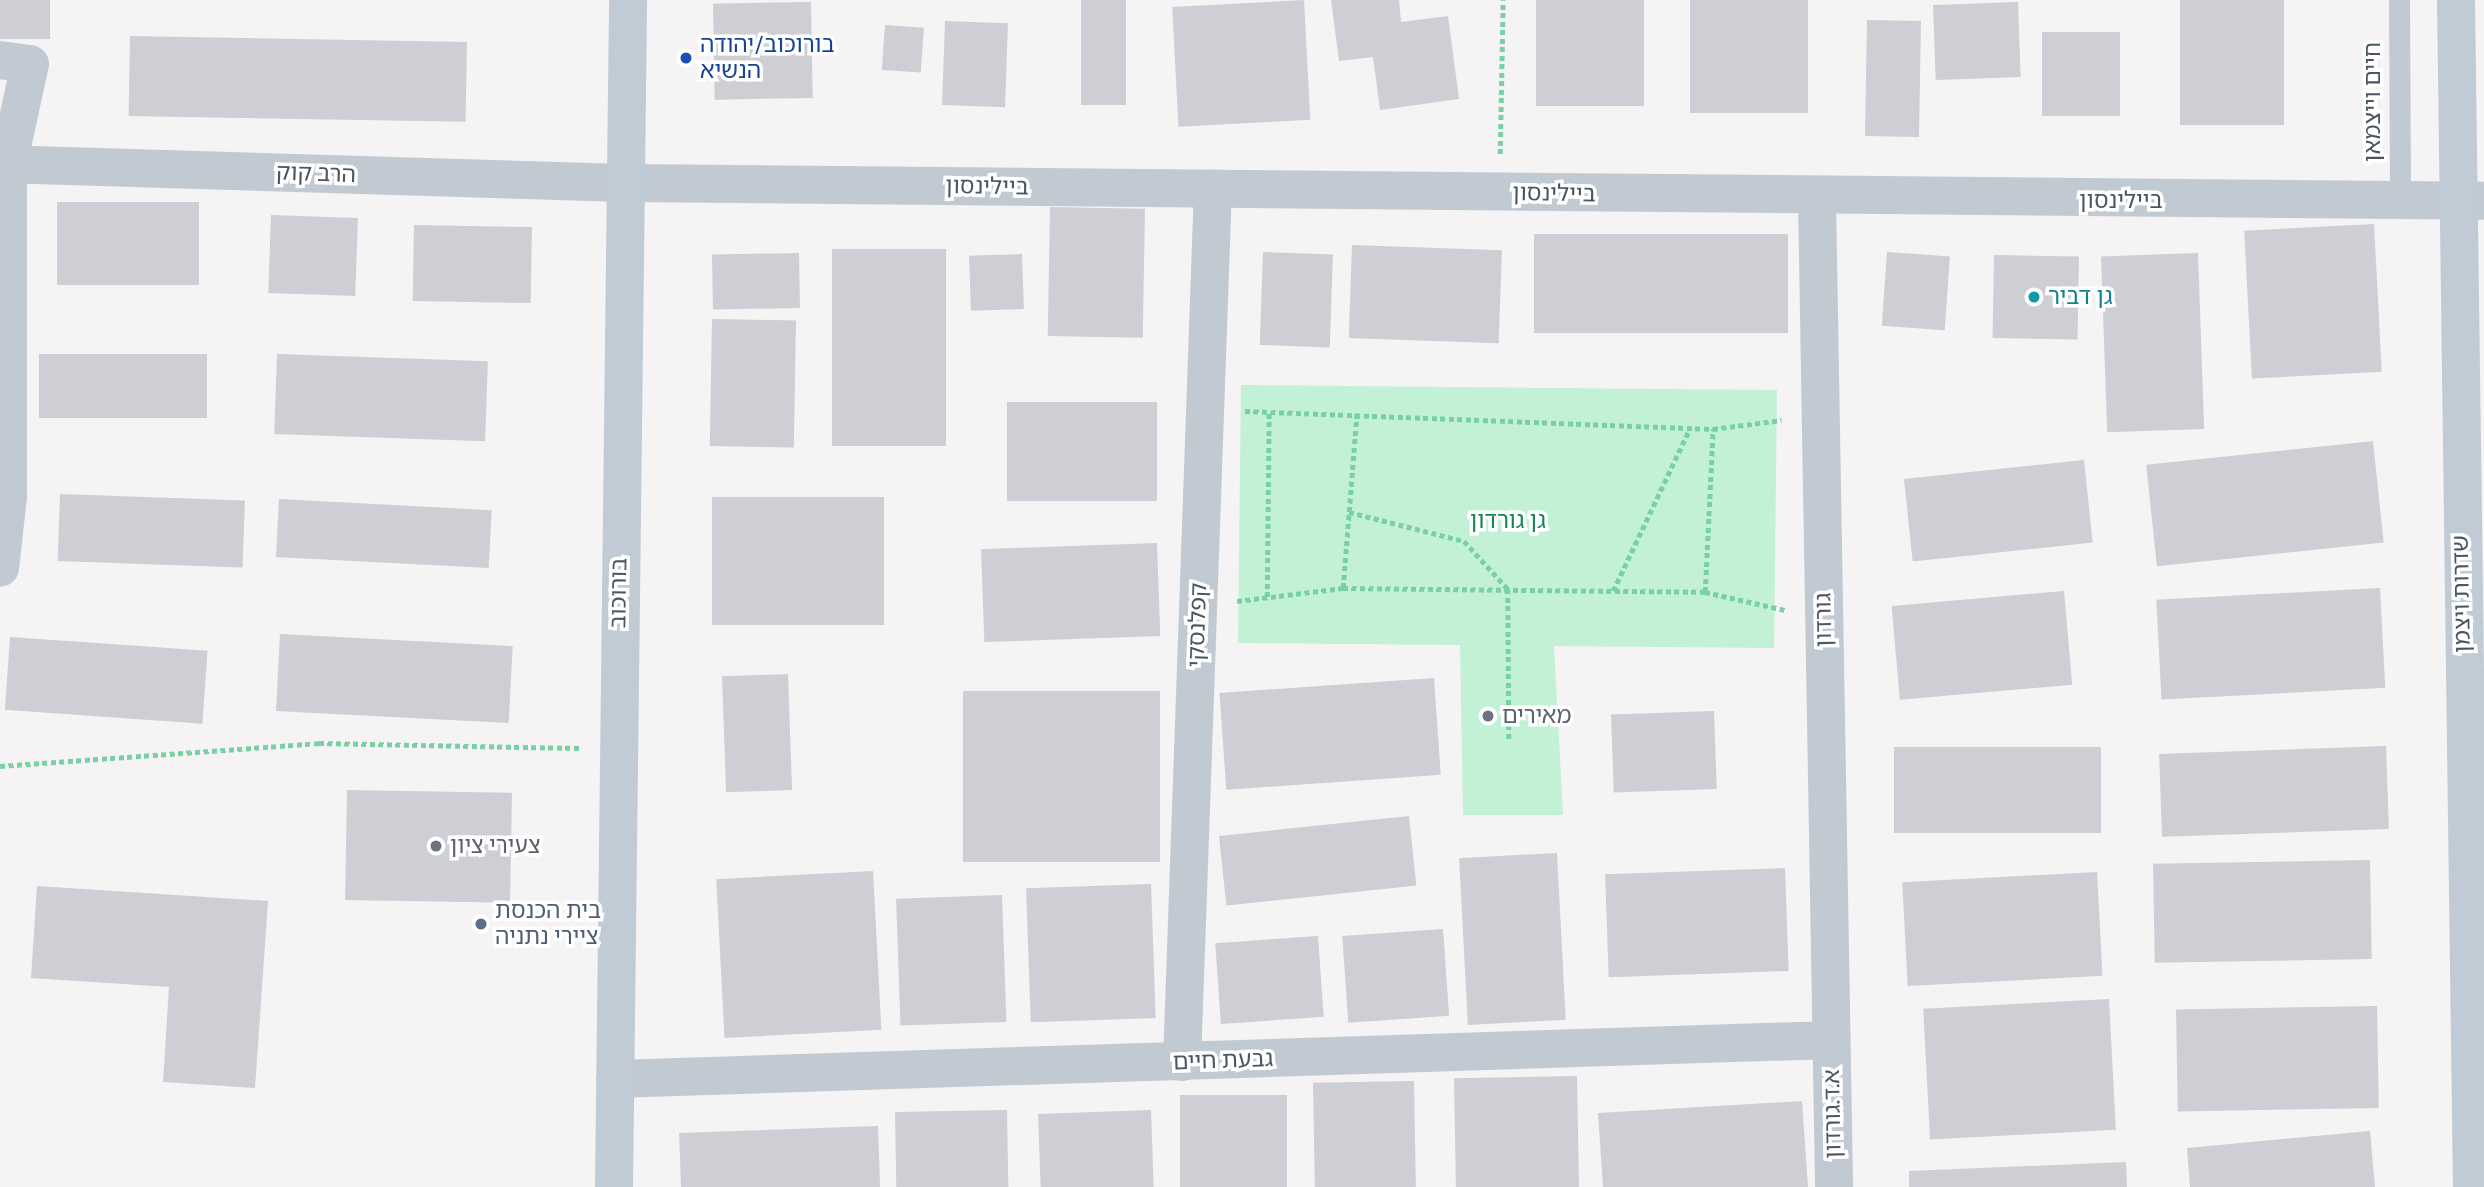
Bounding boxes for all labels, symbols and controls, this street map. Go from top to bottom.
place label: בורוכוב/יהודה הנשיא [700,31,835,85]
street label: חיים וייצמאן [2359,42,2387,162]
marker: בורוכוב/יהודה הנשיא [678,50,694,66]
street label: הרב קוק [276,159,356,189]
street label: ביילינסון [945,172,1029,202]
street label: ביילינסון [1512,179,1596,209]
street label: ביילינסון [2079,187,2163,215]
place label: גן דביר [2048,283,2113,311]
marker: גן דביר [2026,289,2042,305]
park label: גן גורדון [1470,507,1546,535]
street label: שדרות ויצמן [2447,535,2477,653]
street label: בורוכוב [605,557,633,629]
street label: קפלנסקי [1183,582,1213,668]
street label: גורדון [1810,593,1838,647]
place label: מאירים [1502,702,1571,730]
marker: מאירים [1480,708,1496,724]
place label: צעירי ציון [450,832,541,860]
marker: צעירי ציון [428,838,444,854]
place label: בית הכנסת ציירי נתניה [495,897,601,951]
marker: בית הכנסת ציירי נתניה [473,916,489,932]
street label: גבעת חיים [1172,1045,1274,1077]
street label: א.ד.גורדון [1818,1069,1848,1159]

